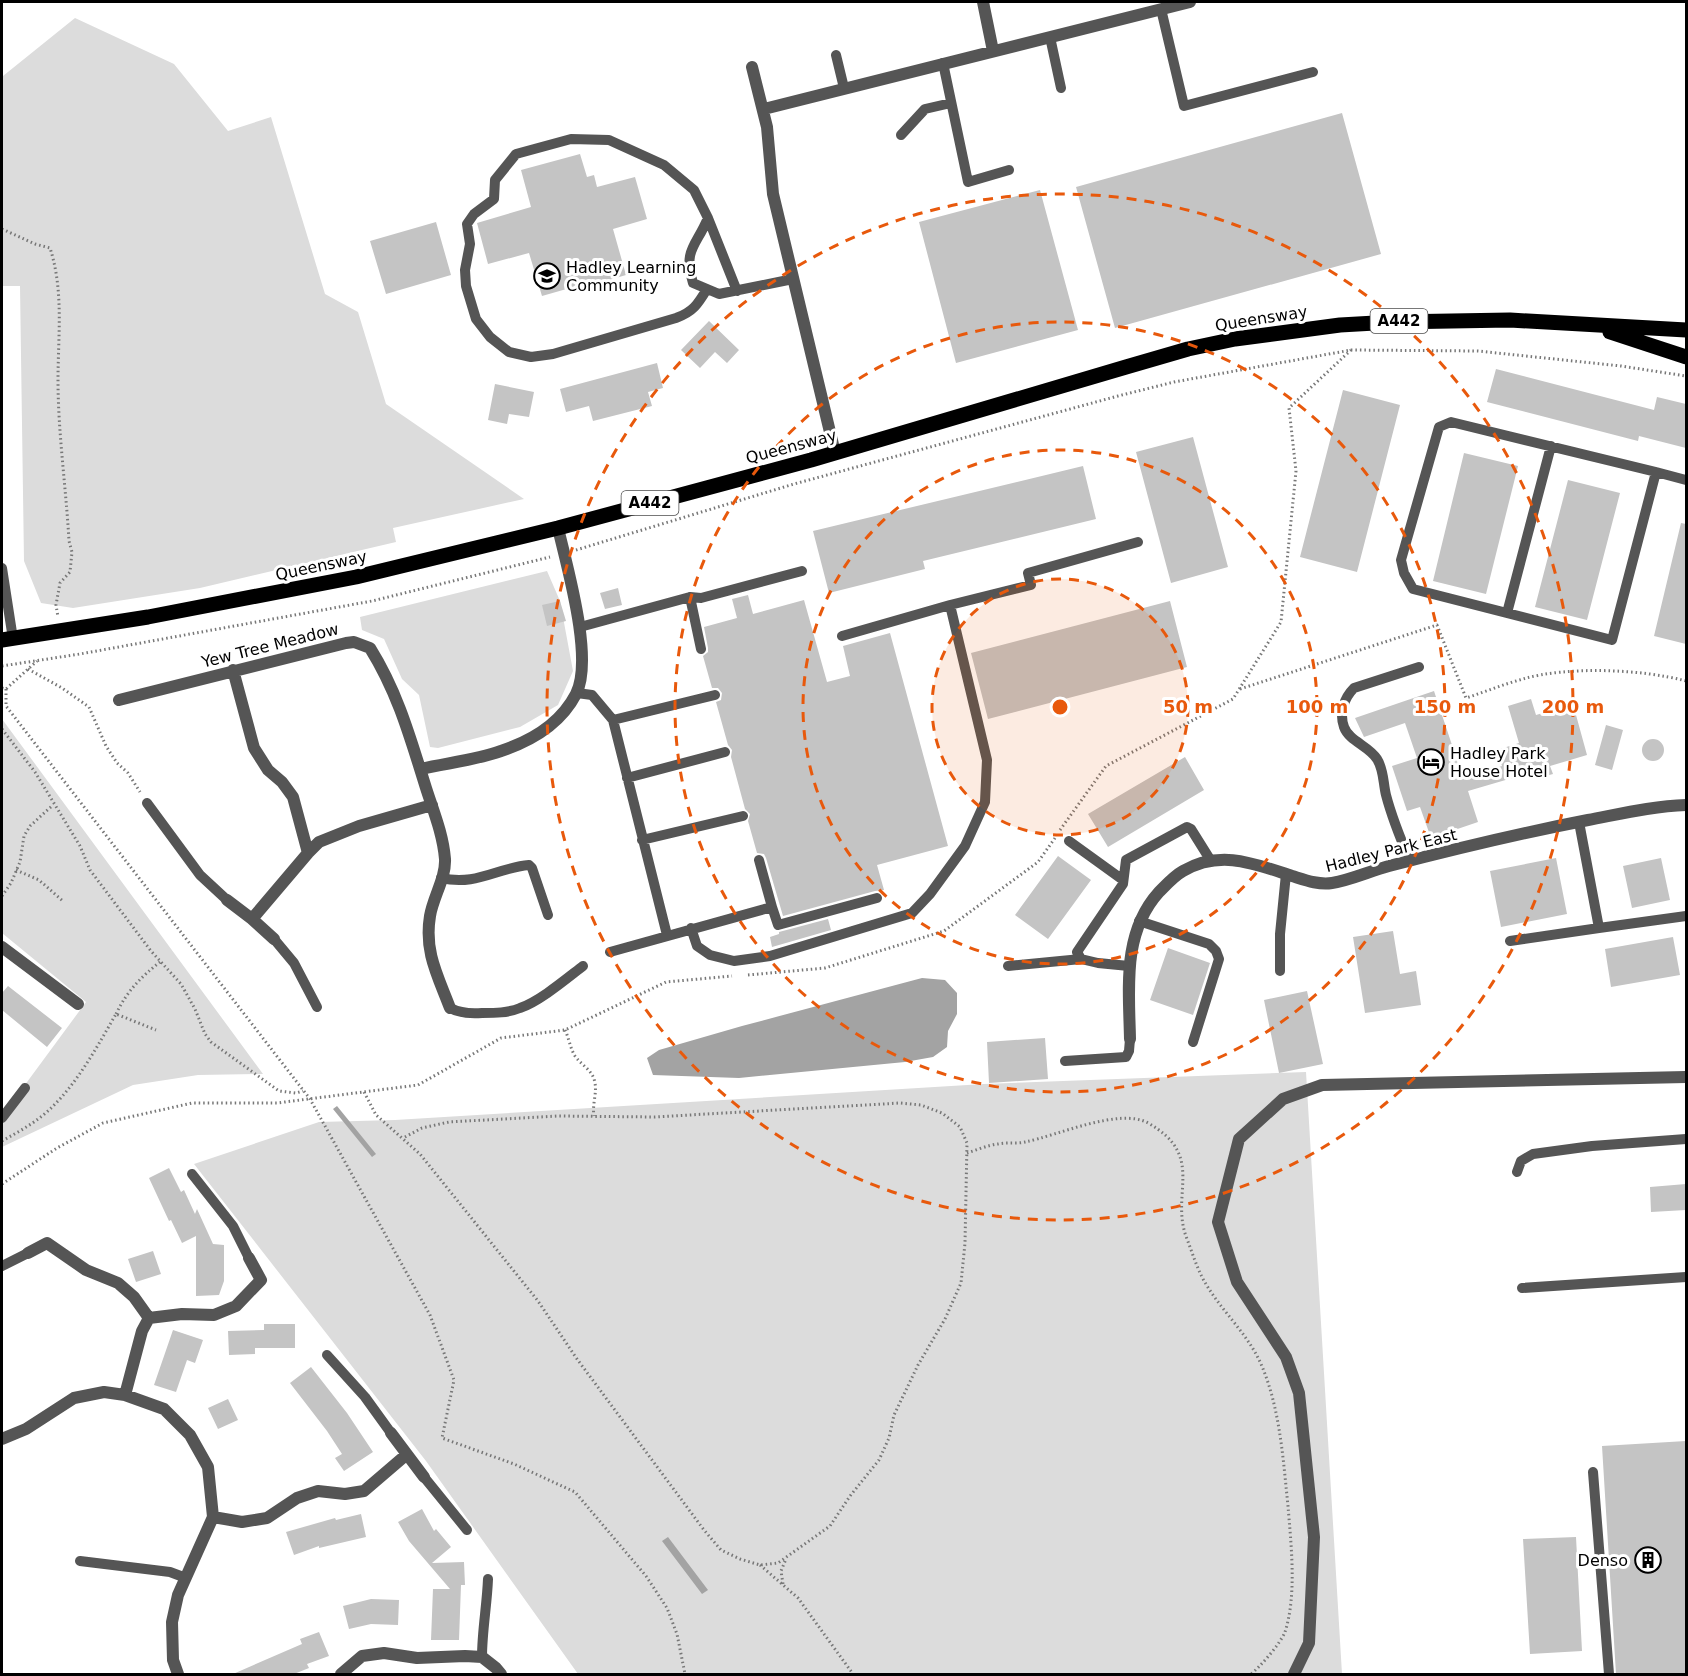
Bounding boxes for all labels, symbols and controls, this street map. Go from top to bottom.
place label: Hadley Learning Community [566,258,696,295]
school or university icon: Hadley Learning Community [532,261,562,291]
street label: Queensway [1214,302,1309,335]
road number: A442 [1370,309,1428,333]
street label: Queensway [744,425,839,468]
road number: A442 [622,491,678,515]
street label: Queensway [274,547,369,584]
street label: Yew Tree Meadow [199,619,341,672]
text: 50 m [1163,696,1213,717]
text: 100 m [1286,696,1348,717]
text: 150 m [1414,696,1476,717]
text: 200 m [1542,696,1604,717]
centre of rings [1050,697,1070,717]
place label: Hadley Park House Hotel [1450,744,1548,781]
hotel icon: Hadley Park House Hotel [1416,747,1446,777]
street label: Hadley Park East [1323,825,1459,876]
building icon: Denso [1633,1545,1663,1575]
place label: Denso [1578,1551,1628,1570]

